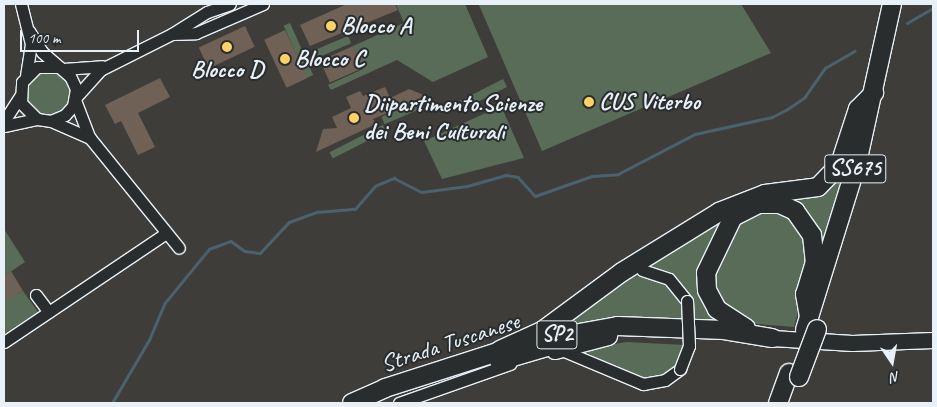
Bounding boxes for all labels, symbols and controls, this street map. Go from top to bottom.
place label: Blocco A [341,12,411,40]
scale bar [22,20,141,52]
marker: Blocco A [325,20,337,32]
text: 100 m [28,29,60,48]
marker: Blocco D [221,41,233,53]
place label: Blocco C [295,45,365,73]
marker: Blocco C [279,53,291,65]
place label: Blocco D [191,56,263,84]
place label: CUS Viterbo [599,88,700,116]
place label: Diipartimento.Scienze dei Beni Culturali [364,90,542,146]
marker: CUS Viterbo [583,96,595,108]
marker: Diipartimento.Scienze dei Beni Culturali [348,112,360,124]
road number: SS675 [824,150,886,188]
street label: Strada Tuscanese [378,307,522,379]
road number: SP2 [536,316,578,354]
north arrow [867,337,917,387]
text: N [889,368,901,386]

